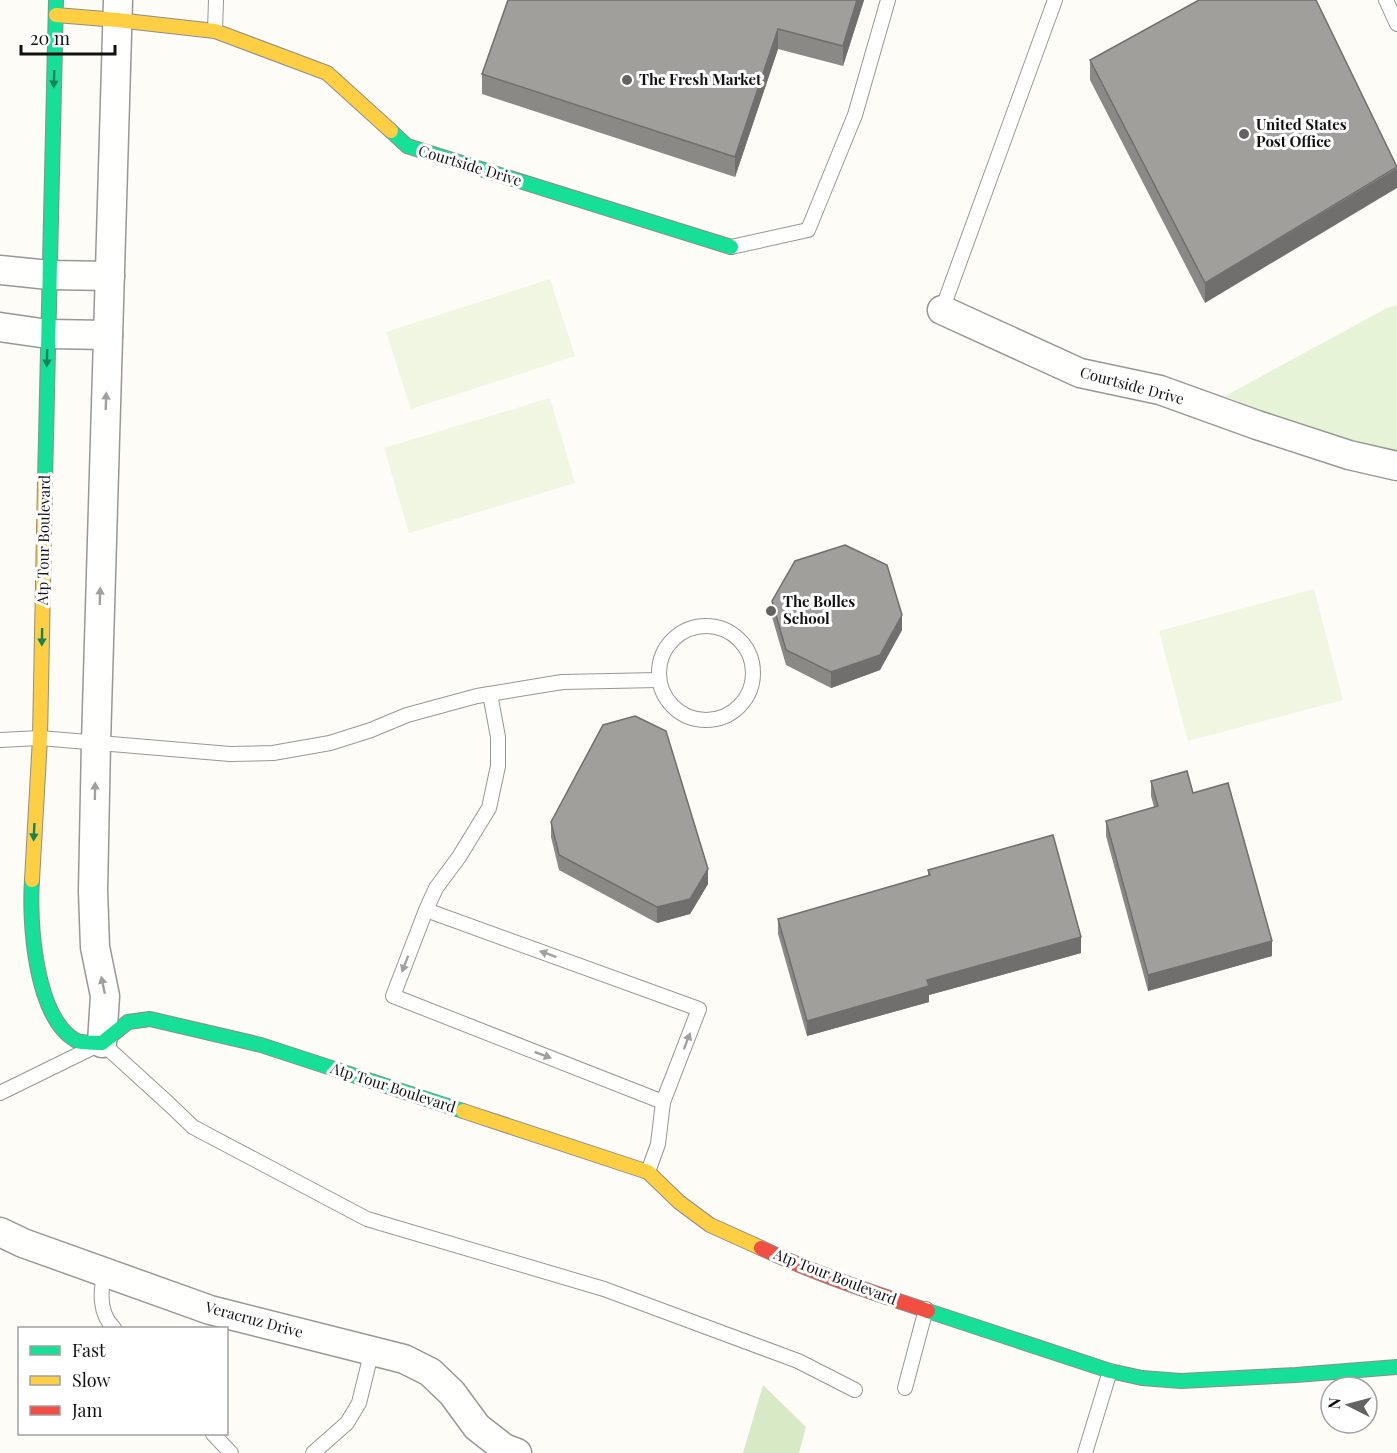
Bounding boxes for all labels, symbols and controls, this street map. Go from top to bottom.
scale bar [21,18,116,56]
text: 20 m [30,26,70,50]
place label: The Fresh Market [639,69,762,89]
one-way arrow [50,70,59,89]
marker: The Fresh Market [620,73,634,87]
place label: United States Post Office [1256,114,1347,151]
marker: United States Post Office [1237,127,1251,141]
street label: Courtside Drive [416,140,524,190]
one-way arrow [43,349,52,368]
street label: Courtside Drive [1078,362,1187,409]
one-way arrow [102,392,111,411]
street label: Atp Tour Boulevard [32,474,54,606]
one-way arrow [95,587,105,606]
place label: The Bolles School [783,591,855,628]
marker: The Bolles School [764,604,778,618]
one-way arrow [37,628,46,647]
one-way arrow [90,782,99,801]
one-way arrow [30,823,39,842]
one-way arrow [539,949,557,958]
one-way arrow [400,956,410,974]
one-way arrow [98,976,107,995]
one-way arrow [682,1031,692,1049]
one-way arrow [534,1051,552,1060]
street label: Atp Tour Boulevard [327,1057,459,1117]
street label: Atp Tour Boulevard [770,1243,900,1309]
street label: Veracruz Drive [202,1296,305,1342]
legend [18,1327,228,1435]
text: Fast [72,1338,106,1362]
text: Slow [72,1368,110,1392]
north arrow [1319,1375,1379,1435]
text: N [1323,1396,1345,1410]
text: Jam [71,1398,102,1422]

